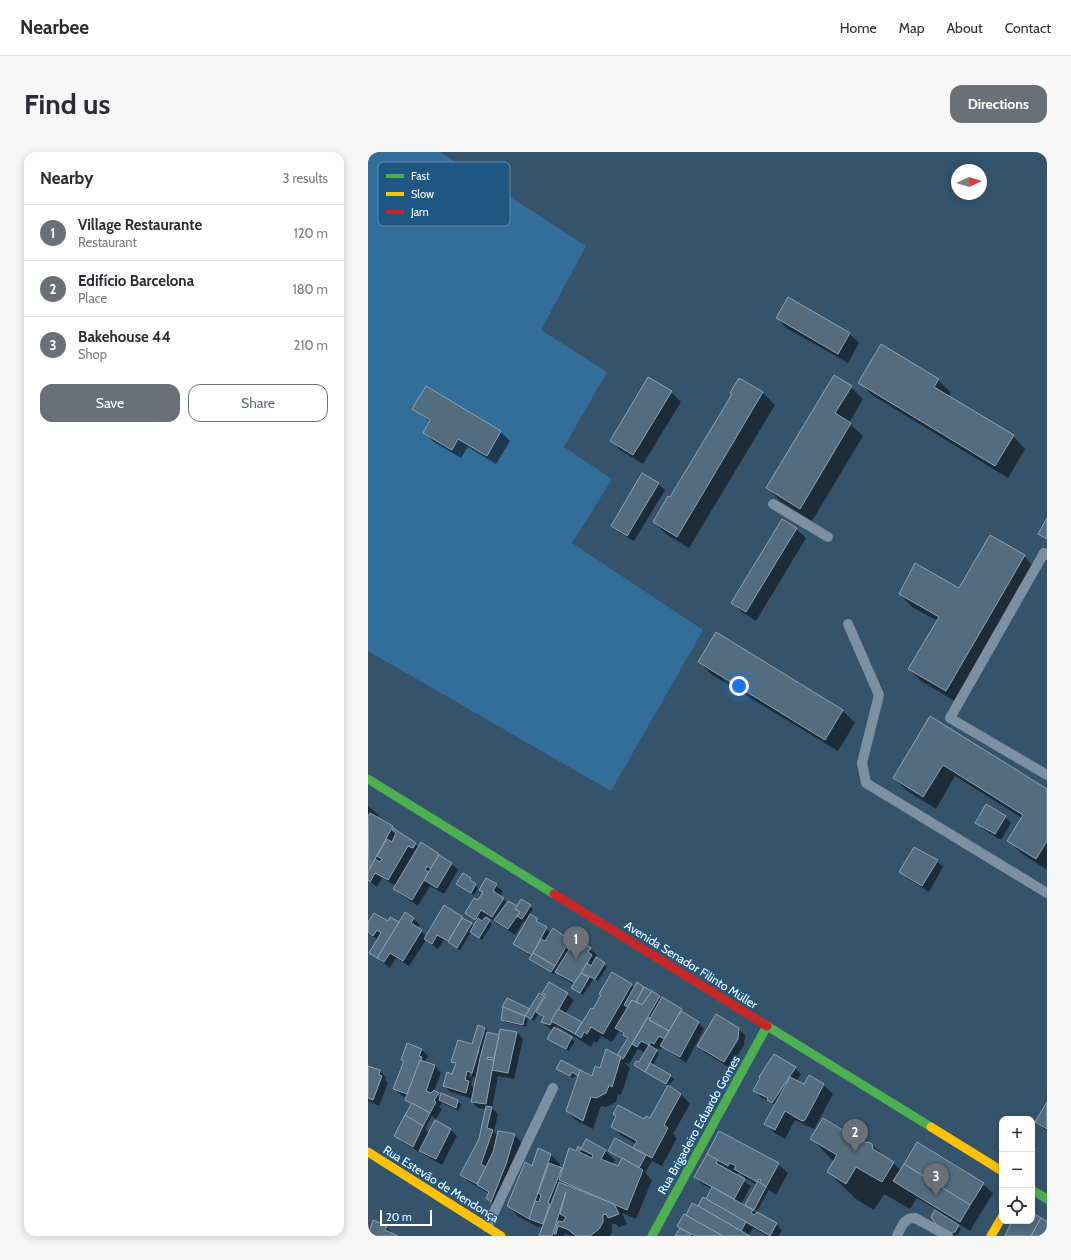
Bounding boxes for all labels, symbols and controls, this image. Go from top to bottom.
text: Nearbee [20,16,89,39]
text: Home [840,19,877,37]
text: Map [899,19,924,37]
text: About [946,19,983,37]
text: Contact [1005,19,1051,37]
button: Directions [950,85,1047,123]
text: Find us [24,87,110,121]
legend [378,162,510,226]
north arrow [951,164,987,200]
text: Nearby [40,168,93,188]
text: Fast [411,169,430,183]
text: 3 results [282,170,328,186]
text: Slow [411,187,434,201]
text: Jam [410,205,429,219]
text: Village Restaurante [78,216,202,234]
text: 1 [51,225,55,241]
text: 120 m [294,225,328,241]
text: Restaurant [78,234,137,250]
text: Edifício Barcelona [78,272,194,290]
text: 2 [50,281,56,297]
text: 180 m [292,281,328,297]
text: Place [78,290,107,306]
text: Bakehouse 44 [78,328,171,346]
text: 3 [49,337,57,353]
text: 210 m [294,337,328,353]
text: Shop [78,346,107,362]
button: Save [40,384,180,422]
button: Share [188,384,328,422]
your location [729,676,749,696]
street label: Avenida Senador Filinto Müller [622,917,761,1012]
pin: 1 [563,926,589,959]
street label: Rua Brigadeiro Eduardo Gomes [654,1053,743,1197]
map controls [999,1116,1035,1224]
button: + [999,1116,1035,1152]
pin: 2 [842,1119,868,1152]
street label: Rua Estevão de Mendonça [381,1142,502,1225]
button: − [999,1152,1035,1188]
pin: 3 [923,1163,949,1196]
button: locate [999,1188,1035,1224]
scale bar [380,1208,432,1227]
text: 20 m [386,1210,412,1224]

